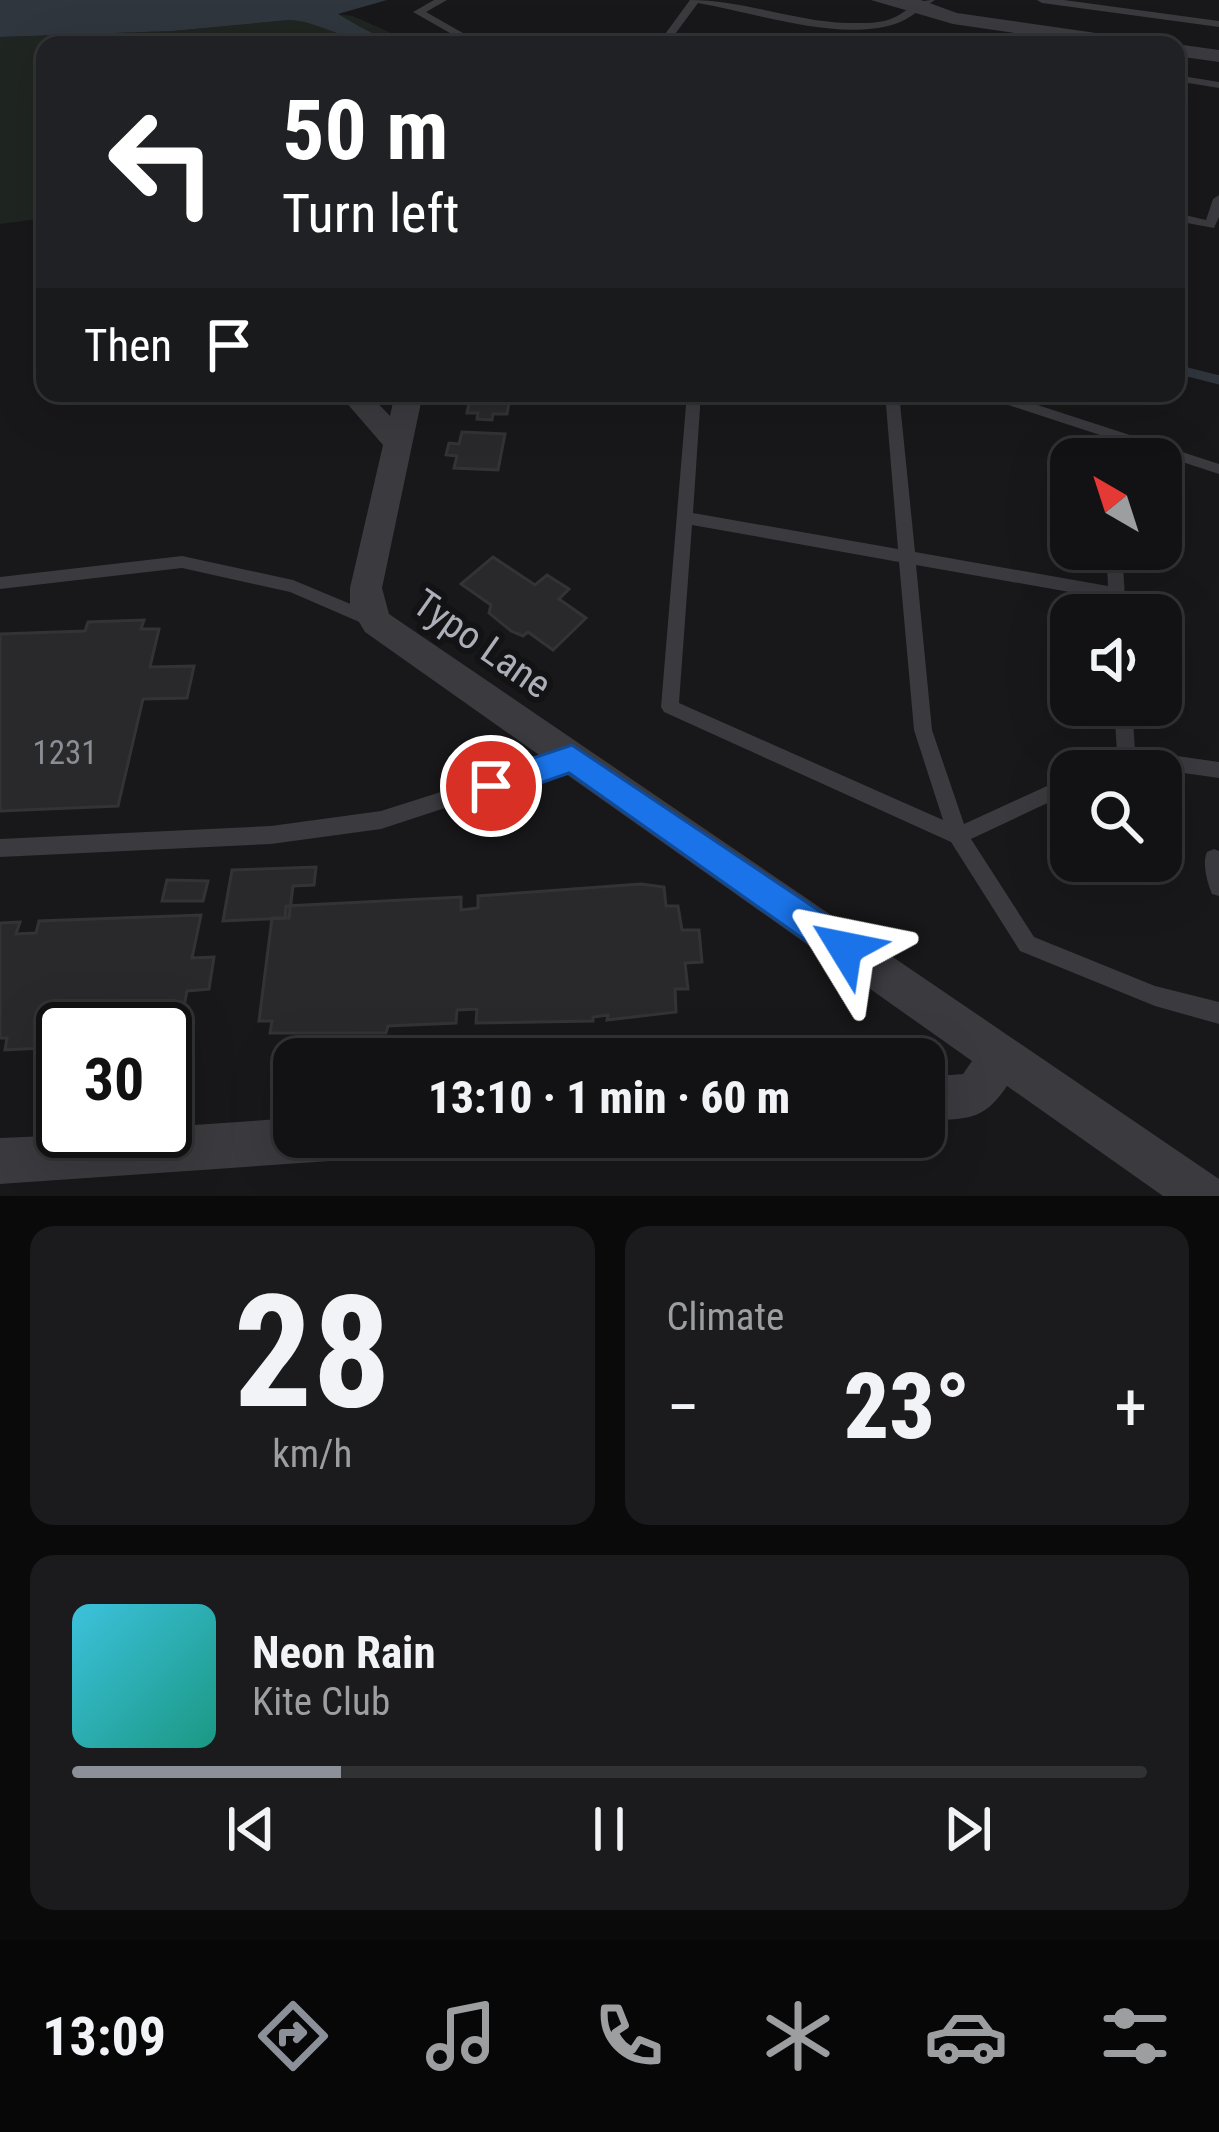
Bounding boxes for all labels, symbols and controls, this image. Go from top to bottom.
text: 50 m [282,81,449,180]
icon: left [84,84,240,240]
text: Turn left [282,182,459,245]
icon: arrive [196,312,262,378]
text: Then [84,319,172,372]
north arrow [1050,438,1182,570]
map controls [1050,438,1182,882]
street label: Typo Lane [404,580,560,708]
button: sound [1050,594,1182,726]
house number: 1231 [32,733,98,772]
pin [440,735,542,837]
button: search [1050,750,1182,882]
icon: arrive [458,753,524,819]
position arrow [782,885,908,1011]
speed limit sign: 30 [36,1002,192,1158]
text: 13:10 · 1 min · 60 m [428,1071,790,1124]
text: 28 [233,1261,391,1444]
text: Climate [667,1294,784,1340]
text: 23° [843,1355,970,1460]
text: − [667,1369,700,1446]
text: + [1114,1369,1147,1446]
text: km/h [272,1431,352,1477]
text: Neon Rain [252,1626,436,1679]
text: Kite Club [252,1679,390,1725]
icon: previous [218,1796,284,1862]
icon: pause [576,1796,642,1862]
icon: next [935,1796,1001,1862]
icon: directions [251,1994,335,2078]
icon: music [419,1994,503,2078]
icon: phone [587,1994,671,2078]
icon: climate [756,1994,840,2078]
icon: car [924,1994,1008,2078]
icon: filters [1093,1994,1177,2078]
text: 13:09 [42,2005,166,2068]

